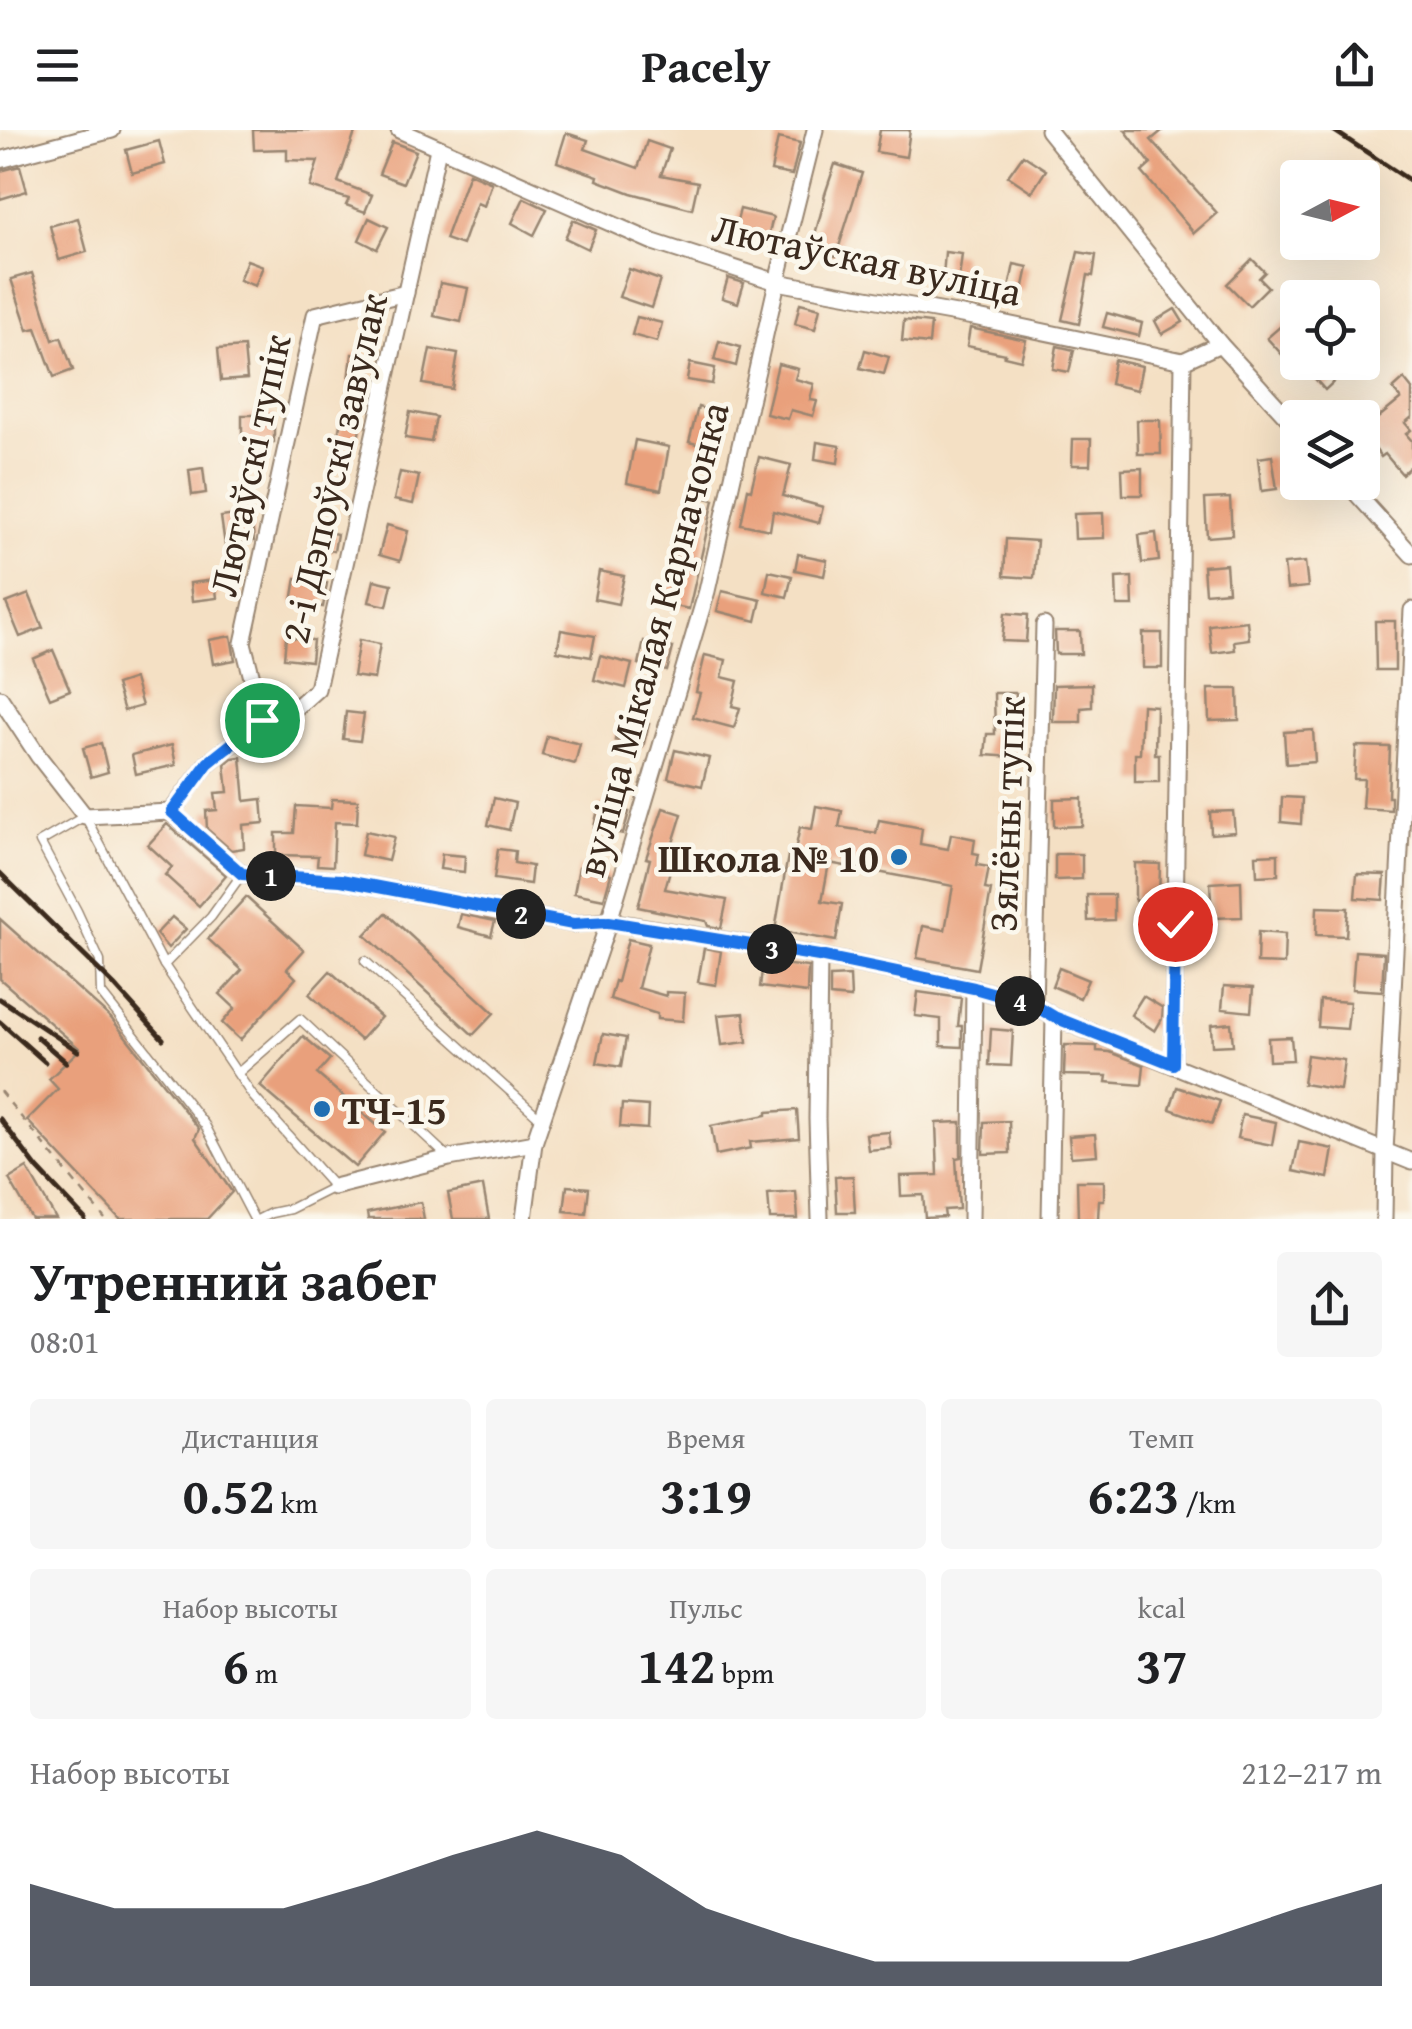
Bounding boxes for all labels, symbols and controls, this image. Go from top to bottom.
text: Pacely [641,33,771,98]
icon: menu [30,38,85,93]
icon: share [1327,38,1382,93]
north arrow [1280,160,1380,260]
map controls [1280,160,1380,500]
street label: Лютаўская вуліца [707,197,1027,321]
button: locate [1280,280,1380,380]
street label: 2-і Дэпоўскі завулак [264,287,402,649]
street label: Лютаўскі тупік [192,329,306,601]
street label: вуліца Мікалая Карначонка [560,395,744,883]
button: layers [1280,400,1380,500]
pin [220,678,305,763]
icon: arrive [235,693,290,748]
street label: Зялёны тупік [972,695,1040,933]
place label: Школа № 10 [658,828,879,887]
marker: Школа № 10 [888,846,910,868]
pin: 1 [246,851,296,901]
text: 1 [264,855,278,896]
pin [1133,882,1218,967]
pin: 2 [496,889,546,939]
text: 2 [514,893,528,934]
icon: check [1148,897,1203,952]
pin: 3 [747,924,797,974]
text: 3 [765,928,779,969]
pin: 4 [995,976,1045,1026]
text: 4 [1013,980,1027,1021]
place label: ТЧ-15 [342,1080,447,1139]
marker: ТЧ-15 [311,1098,333,1120]
text: Утренний забег [30,1240,436,1320]
button: share [1277,1252,1382,1357]
text: 08:01 [30,1318,99,1365]
text: Дистанция [182,1417,319,1458]
text: Время [667,1417,745,1458]
text: Темп [1129,1417,1194,1458]
text: 0.52 [183,1458,275,1531]
text: 3:19 [660,1458,752,1531]
text: 6:23 [1087,1458,1179,1531]
text: km [275,1482,318,1523]
text: /km [1179,1482,1236,1523]
text: Набор высоты [163,1587,338,1628]
text: Пульс [669,1587,743,1628]
text: kcal [1138,1587,1186,1628]
text: 6 [223,1628,249,1701]
text: 142 [638,1628,716,1701]
text: 37 [1136,1628,1188,1701]
text: m [249,1652,278,1693]
text: bpm [716,1652,774,1693]
text: Набор высоты [30,1749,230,1796]
text: 212–217 m [1241,1749,1382,1796]

